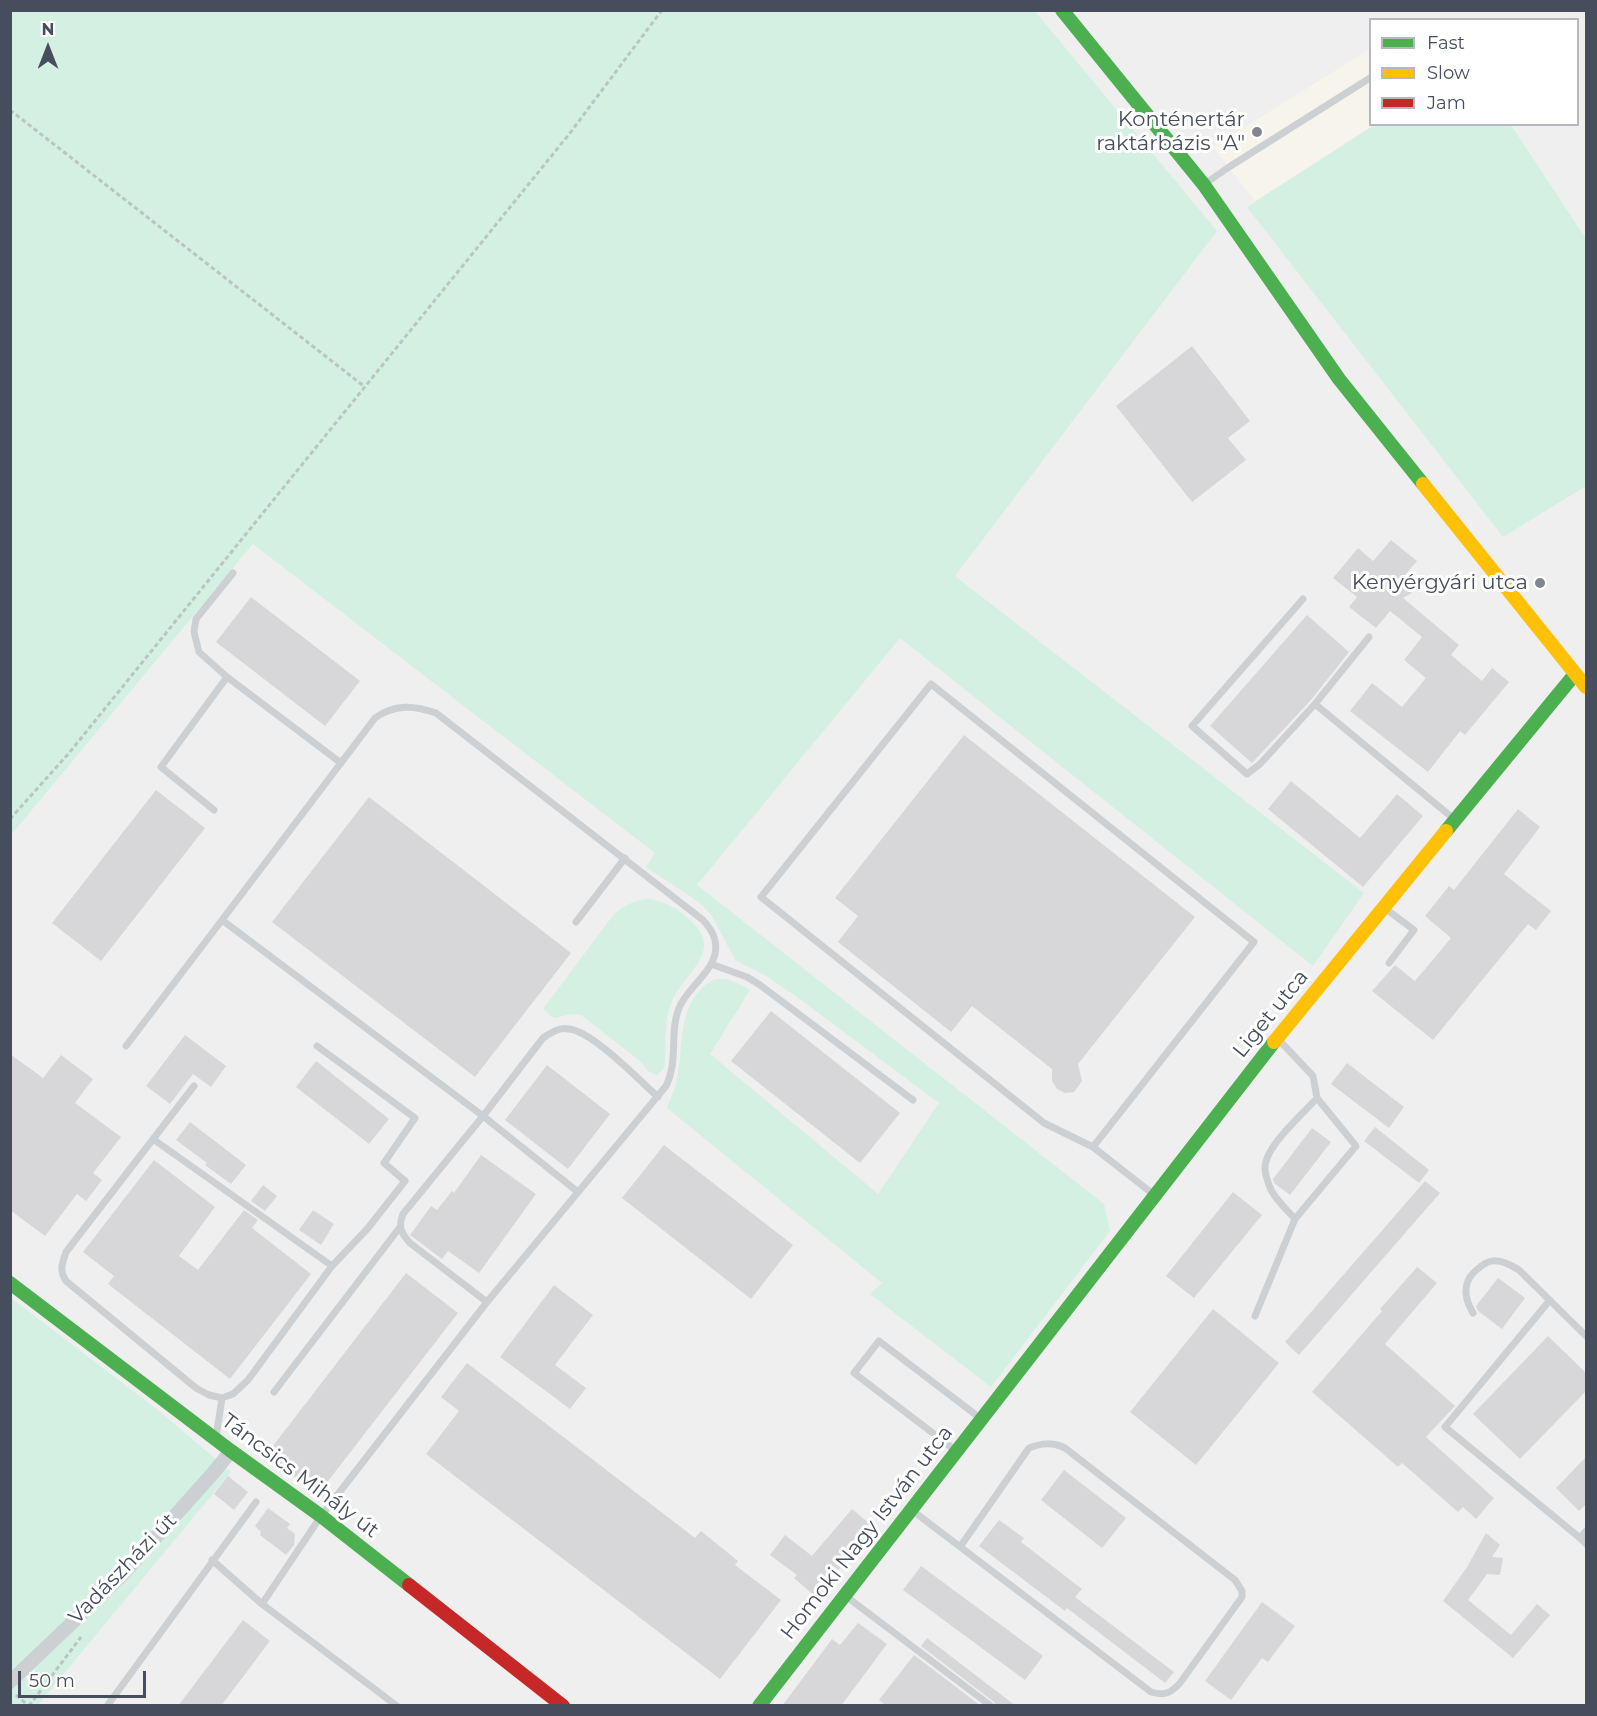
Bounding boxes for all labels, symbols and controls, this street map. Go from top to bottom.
north arrow [18,18,78,78]
legend [1369,18,1579,126]
text: N [42,20,54,39]
text: Fast [1427,32,1465,54]
text: Slow [1427,62,1470,84]
text: Jam [1427,92,1466,114]
place label: Konténertár raktárbázis "A" [1096,107,1245,157]
marker: Konténertár raktárbázis "A" [1250,125,1264,139]
place label: Kenyérgyári utca [1352,570,1528,596]
marker: Kenyérgyári utca [1533,576,1547,590]
street label: Liget utca [1228,965,1314,1063]
street label: Táncsics Mihály út [216,1409,384,1543]
street label: Homoki Nagy István utca [776,1421,958,1645]
street label: Vadászházi út [64,1508,182,1630]
scale bar [21,1659,148,1697]
text: 50 m [29,1670,75,1692]

